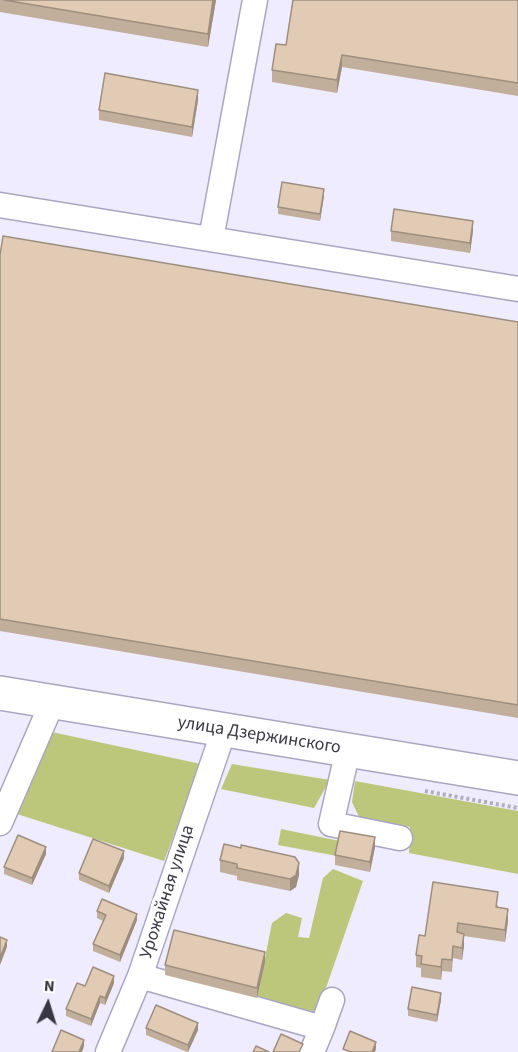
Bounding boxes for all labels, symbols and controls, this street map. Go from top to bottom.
street label: улица Дзержинского [176,712,342,760]
street label: Урожайная улица [136,822,200,962]
north arrow [18,974,78,1034]
text: N [43,975,55,997]

